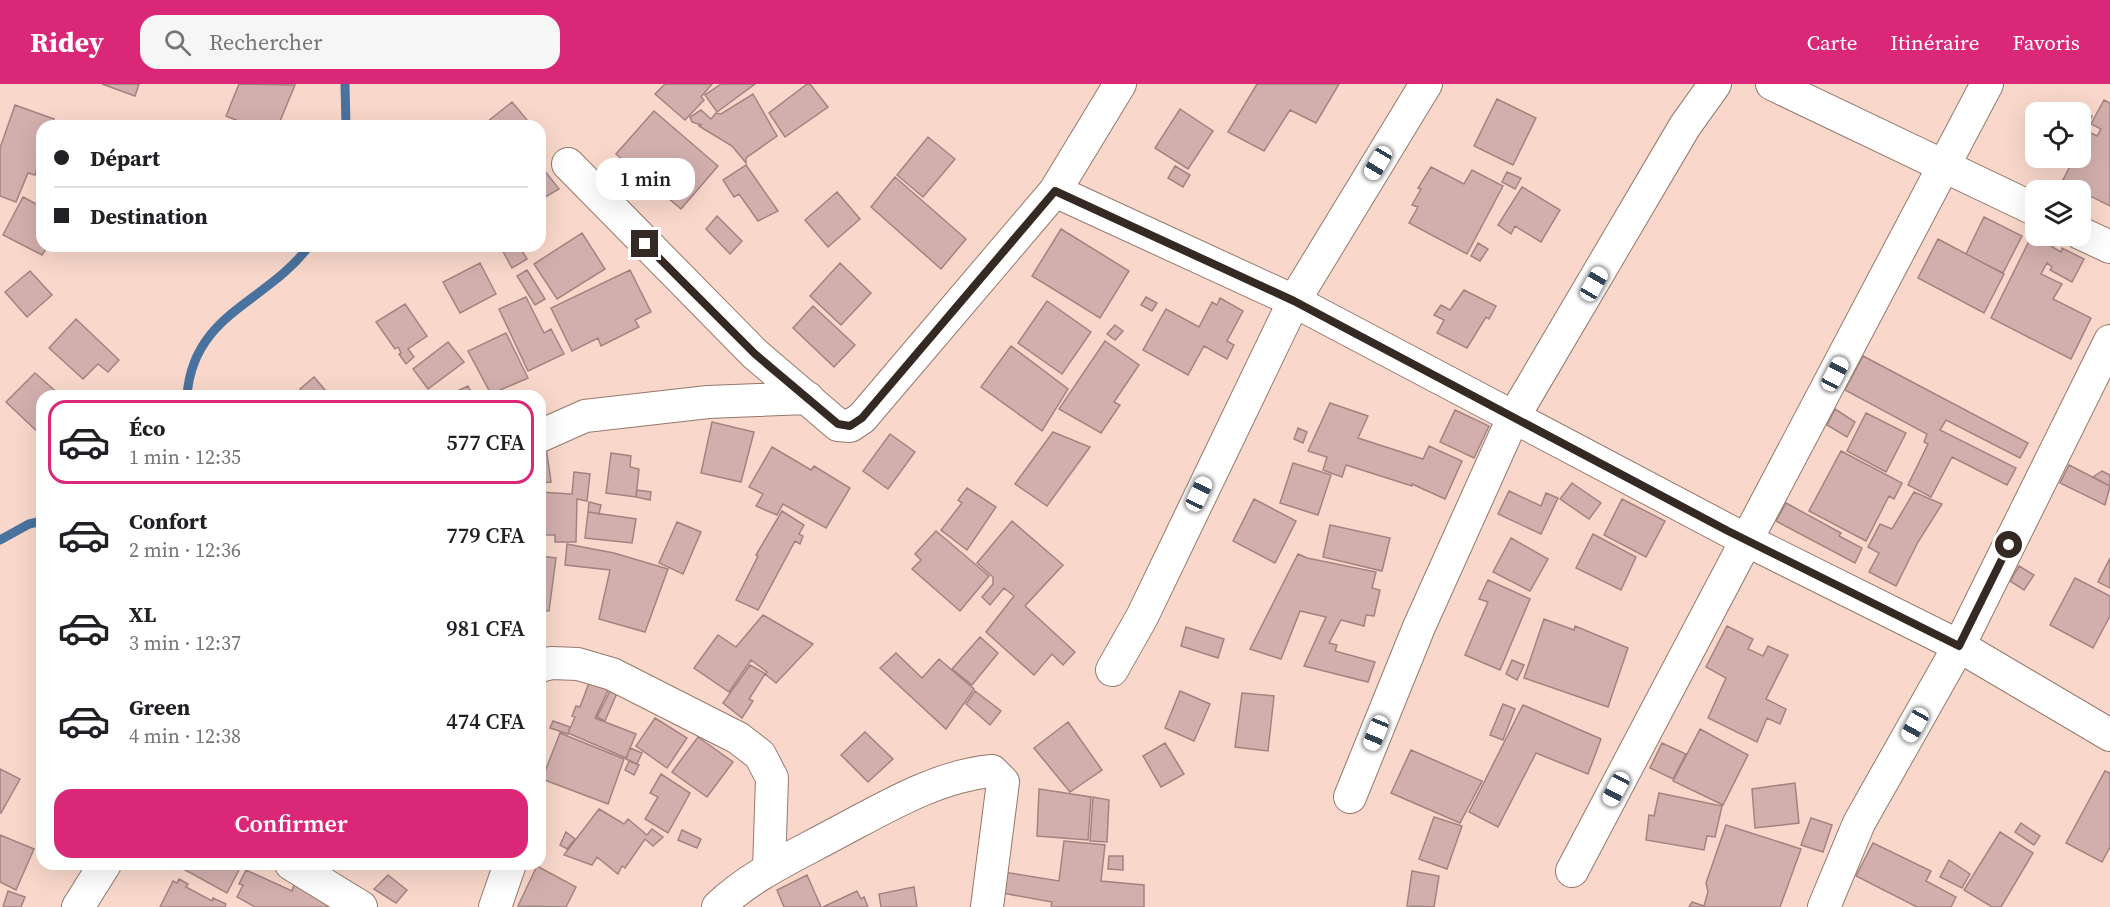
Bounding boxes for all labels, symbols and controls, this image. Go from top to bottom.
search box [140,15,560,69]
text: Ridey [30,23,104,61]
icon: search [161,26,194,59]
text: Rechercher [209,27,323,57]
text: Carte [1807,28,1857,57]
text: Itinéraire [1890,28,1979,57]
text: Favoris [2012,28,2080,57]
map controls [2025,102,2091,246]
button: locate [2025,102,2091,168]
text: Départ [90,143,160,173]
car [1361,143,1395,183]
callout: 1 min [596,157,694,199]
text: 1 min [620,165,671,193]
button: layers [2025,180,2091,246]
text: Destination [90,201,208,231]
route end [631,230,658,257]
car [1577,264,1611,304]
car [1819,354,1851,394]
text: Éco [129,413,166,443]
icon: car [57,415,111,469]
text: 577 CFA [446,427,525,457]
text: 1 min · 12:35 [129,443,241,471]
car [1183,474,1215,514]
text: Confort [129,506,207,536]
icon: car [57,508,111,562]
text: 779 CFA [446,520,525,550]
route start [1995,531,2022,558]
text: 2 min · 12:36 [129,536,241,564]
text: XL [129,599,156,629]
icon: car [57,601,111,655]
text: 981 CFA [446,613,525,643]
text: 3 min · 12:37 [129,629,241,657]
text: Green [129,692,190,722]
icon: car [57,694,111,748]
car [1898,705,1932,745]
text: 474 CFA [446,706,525,736]
car [1361,713,1391,753]
text: 4 min · 12:38 [129,722,241,750]
car [1600,769,1632,809]
button: Confirmer [54,789,528,858]

